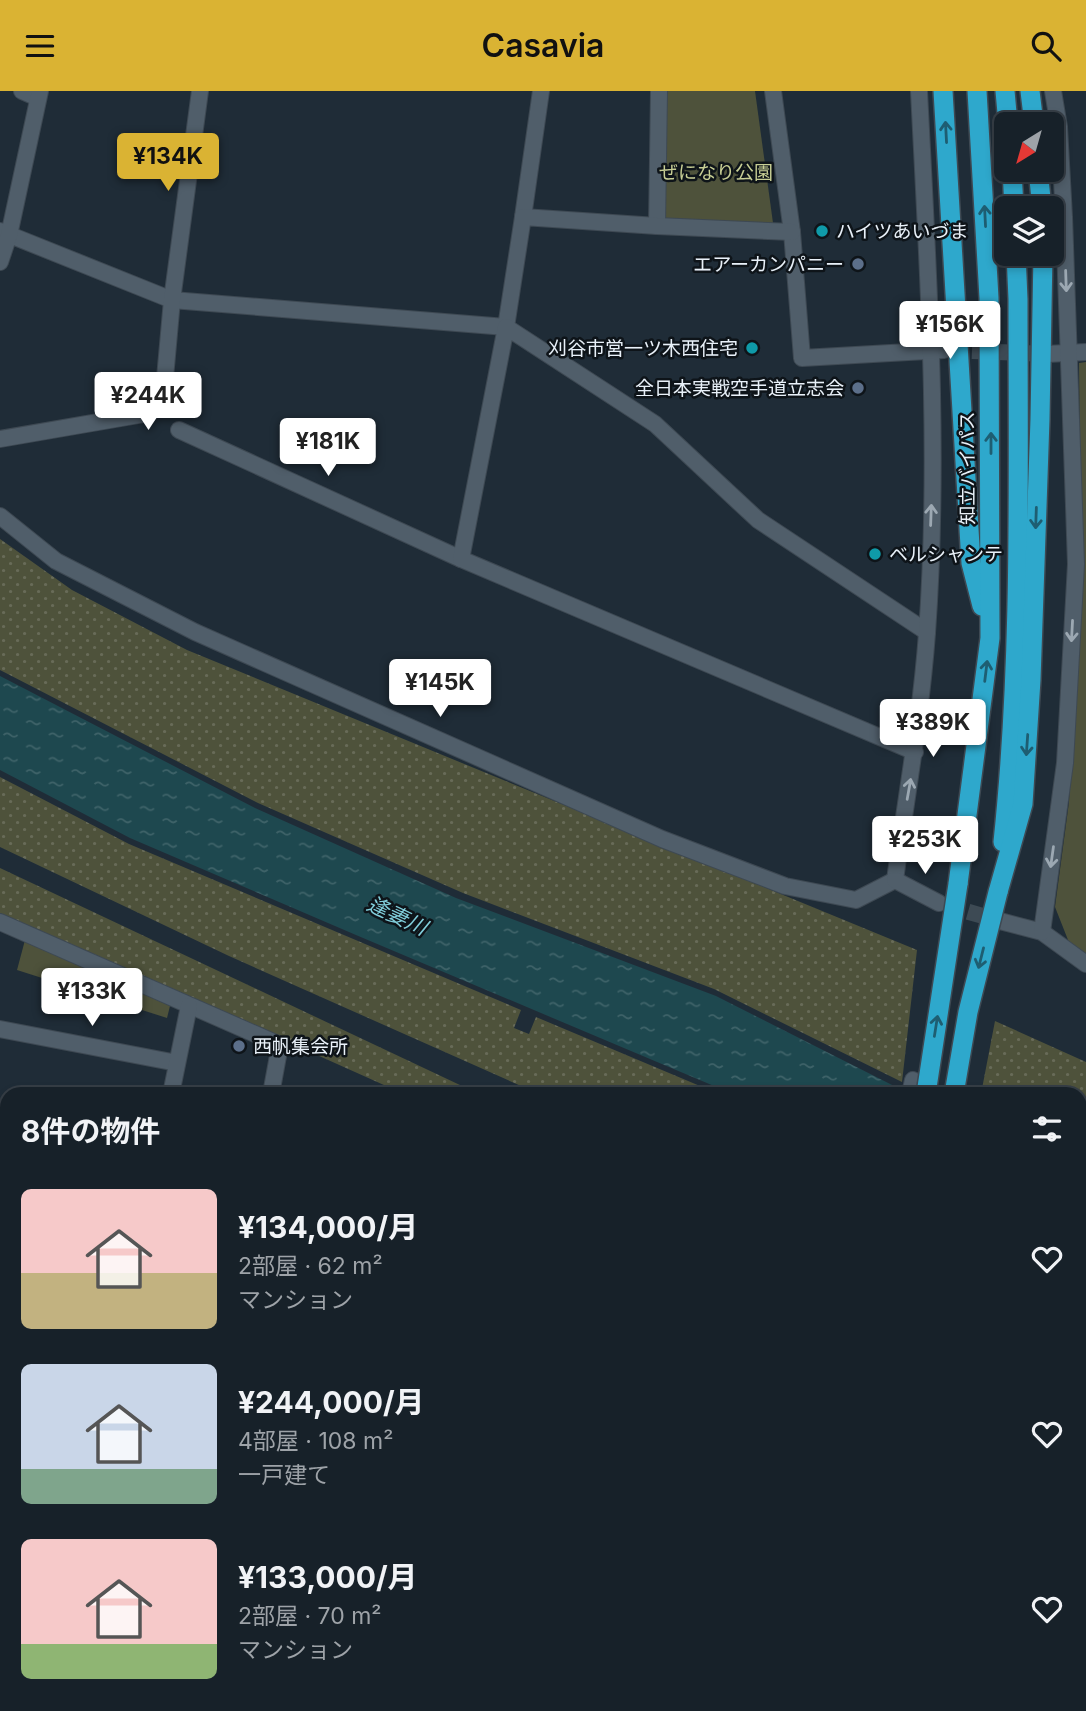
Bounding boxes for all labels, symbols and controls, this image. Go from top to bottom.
text: Casavia [482,26,604,65]
icon: menu [21,27,59,65]
icon: search [1027,27,1065,65]
north arrow [994,112,1064,182]
map controls [994,112,1064,266]
one-way arrow [939,121,952,144]
pin: ¥134K [119,133,217,193]
text: ¥134K [133,142,203,170]
park label: ぜになり公園 [659,161,773,184]
button: layers [994,196,1064,266]
one-way arrow [979,205,992,228]
place label: ハイツあいづま [836,220,969,243]
marker: ハイツあいづま [814,223,830,239]
place label: エアーカンパニー [693,253,844,276]
marker: エアーカンパニー [850,256,866,272]
one-way arrow [1060,269,1073,292]
pin: ¥156K [901,301,999,361]
text: ¥156K [915,310,985,338]
place label: 刈谷市営一ツ木西住宅 [548,337,738,360]
marker: 刈谷市営一ツ木西住宅 [744,340,760,356]
pin: ¥244K [99,373,197,432]
place label: 全日本実戦空手道立志会 [635,377,844,400]
marker: 全日本実戦空手道立志会 [850,380,866,396]
text: ¥244K [111,381,185,409]
street label: 知立バイパス [956,411,979,525]
pin: ¥181K [279,419,377,478]
text: ¥181K [296,427,360,455]
one-way arrow [984,432,998,455]
one-way arrow [924,504,938,527]
one-way arrow [1030,506,1043,529]
place label: ベルシャンテ [889,543,1003,566]
marker: ベルシャンテ [867,546,883,562]
one-way arrow [1065,619,1078,642]
pin: ¥145K [391,659,489,719]
one-way arrow [979,660,992,683]
text: ¥145K [405,668,475,696]
pin: ¥389K [884,699,982,759]
text: ¥389K [896,708,970,736]
one-way arrow [1020,733,1033,756]
one-way arrow [903,778,916,801]
pin: ¥253K [876,817,974,876]
text: ¥253K [888,825,962,853]
one-way arrow [1046,845,1059,868]
water label: 逢妻川 [363,891,433,941]
one-way arrow [974,946,987,969]
pin: ¥133K [43,969,141,1028]
text: ¥133K [57,977,127,1005]
one-way arrow [930,1015,943,1038]
place label: 西帆集会所 [253,1035,348,1058]
marker: 西帆集会所 [231,1038,247,1054]
icon: filters [1028,1110,1066,1148]
text: 8件の物件 [21,1113,161,1149]
text: ¥134,000/月 [238,1209,418,1245]
icon: home [77,1217,161,1301]
icon: heart [1028,1240,1066,1278]
text: 2部屋 · 62 m² [238,1252,383,1280]
text: マンション [238,1286,353,1314]
text: ¥244,000/月 [238,1384,425,1420]
icon: home [77,1392,161,1476]
icon: heart [1028,1415,1066,1453]
text: 4部屋 · 108 m² [238,1427,393,1455]
text: 一戸建て [238,1461,330,1489]
text: ¥133,000/月 [238,1559,418,1595]
icon: home [77,1567,161,1651]
icon: heart [1028,1590,1066,1628]
text: 2部屋 · 70 m² [238,1602,382,1630]
text: マンション [238,1636,353,1664]

